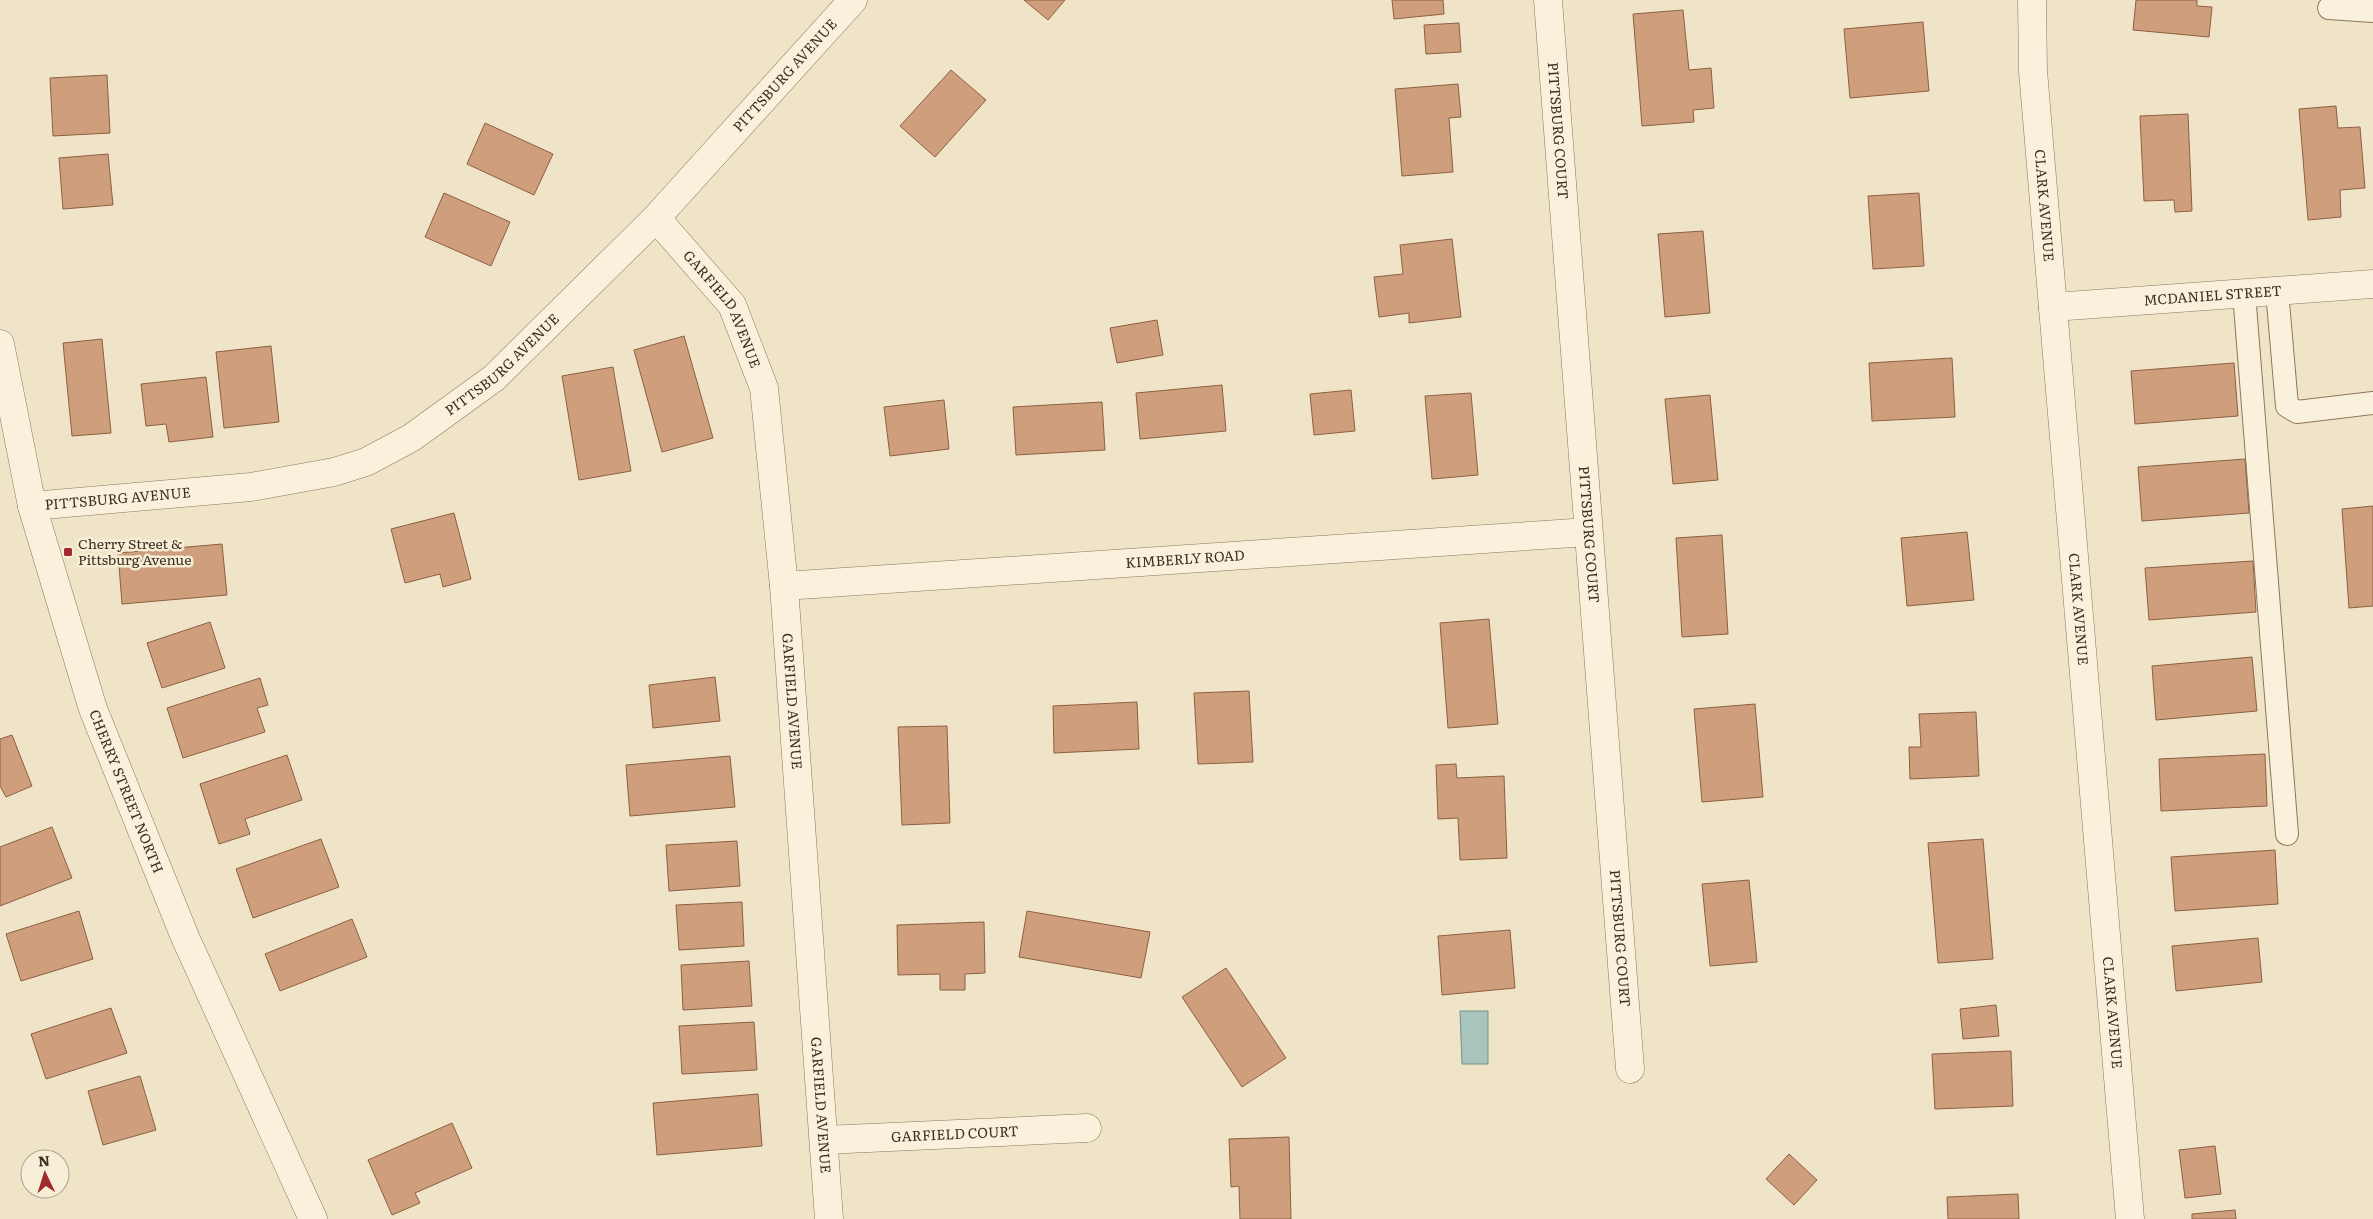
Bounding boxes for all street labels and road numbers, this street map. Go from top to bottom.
street label: PITTSBURG AVENUE [728,14,841,136]
street label: PITTSBURG COURT [1544,61,1574,200]
street label: CLARK AVENUE [2031,149,2060,262]
street label: GARFIELD AVENUE [679,245,766,371]
street label: MCDANIEL STREET [2143,280,2282,309]
street label: PITTSBURG AVENUE [440,308,563,419]
street label: PITTSBURG COURT [1575,465,1605,604]
street label: PITTSBURG AVENUE [44,481,191,514]
street label: KIMBERLY ROAD [1125,544,1246,572]
street label: CLARK AVENUE [2065,552,2094,666]
street label: GARFIELD AVENUE [778,632,808,770]
street label: CHERRY STREET NORTH [85,706,169,876]
street label: PITTSBURG COURT [1606,869,1636,1007]
street label: CLARK AVENUE [2099,956,2128,1070]
street label: GARFIELD AVENUE [807,1036,837,1174]
street label: GARFIELD COURT [891,1120,1019,1146]

